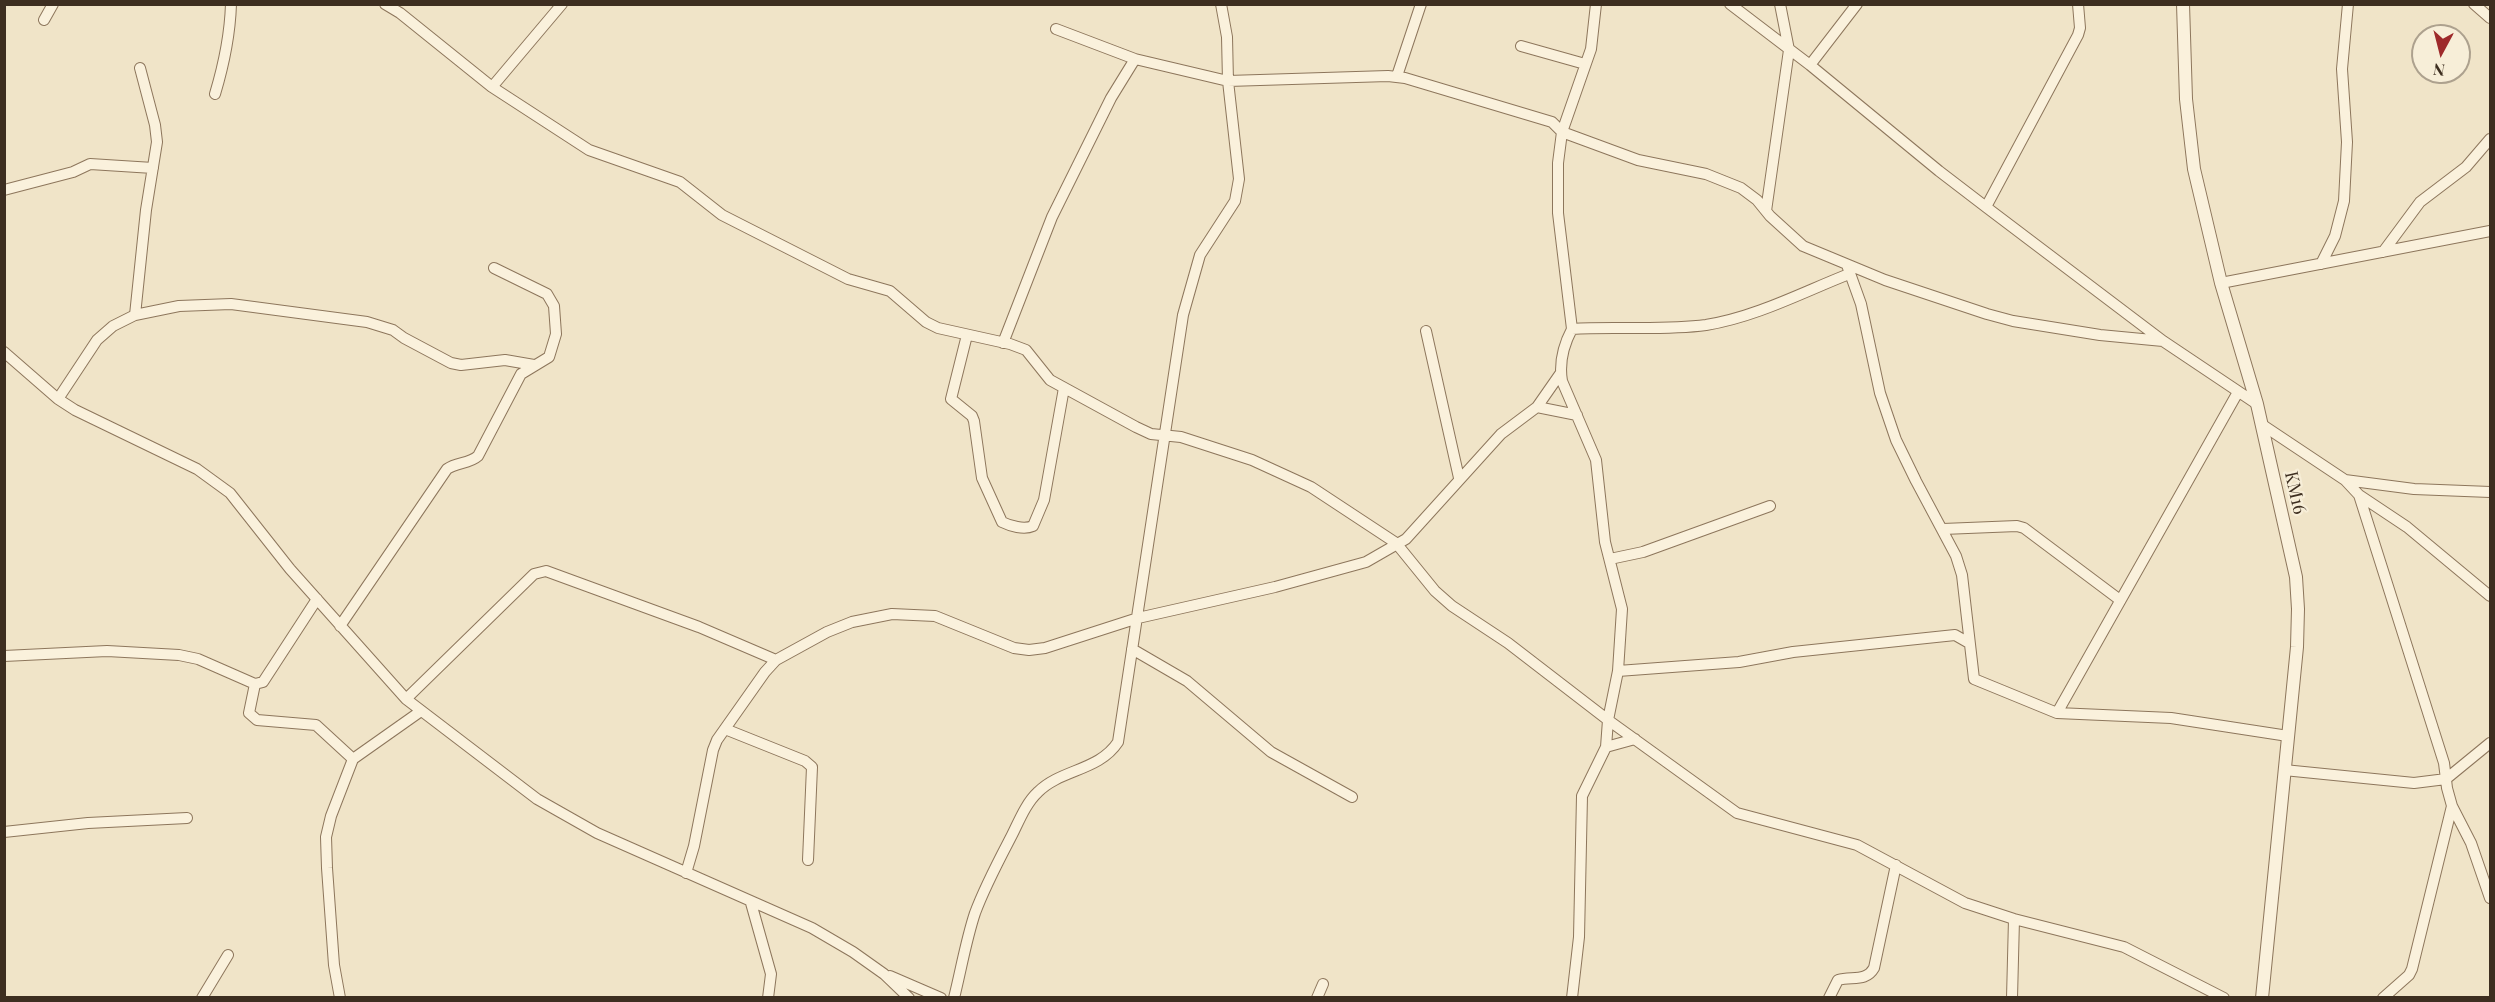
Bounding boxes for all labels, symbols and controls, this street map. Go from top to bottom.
north arrow [2411,24,2471,84]
text: N [2432,59,2446,82]
street label: KM16 [2280,469,2310,517]

